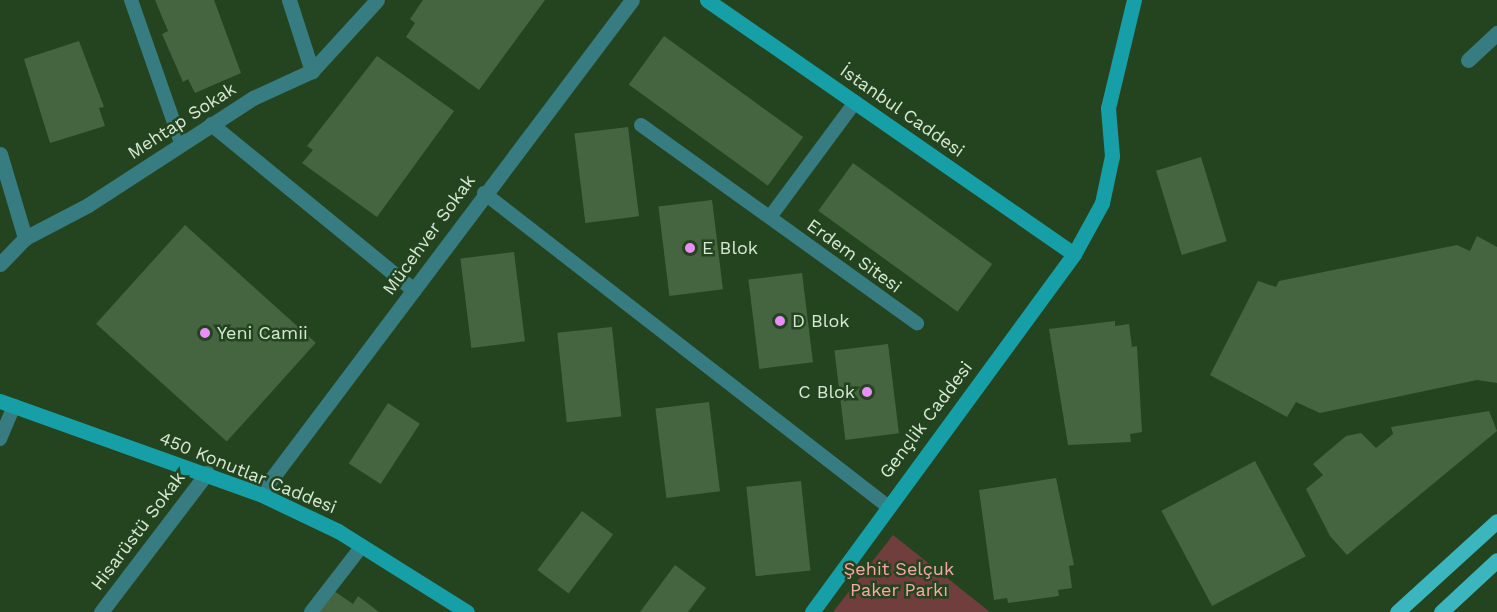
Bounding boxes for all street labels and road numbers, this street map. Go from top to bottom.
street label: İstanbul Caddesi [835,60,969,162]
street label: Mehtap Sokak [124,78,240,164]
street label: Mücehver Sokak [378,171,480,299]
street label: Erdem Sitesi [802,214,906,298]
street label: Gençlik Caddesi [875,357,977,483]
street label: 450 Konutlar Caddesi [156,428,340,518]
street label: Hisarüstü Sokak [86,467,190,595]

